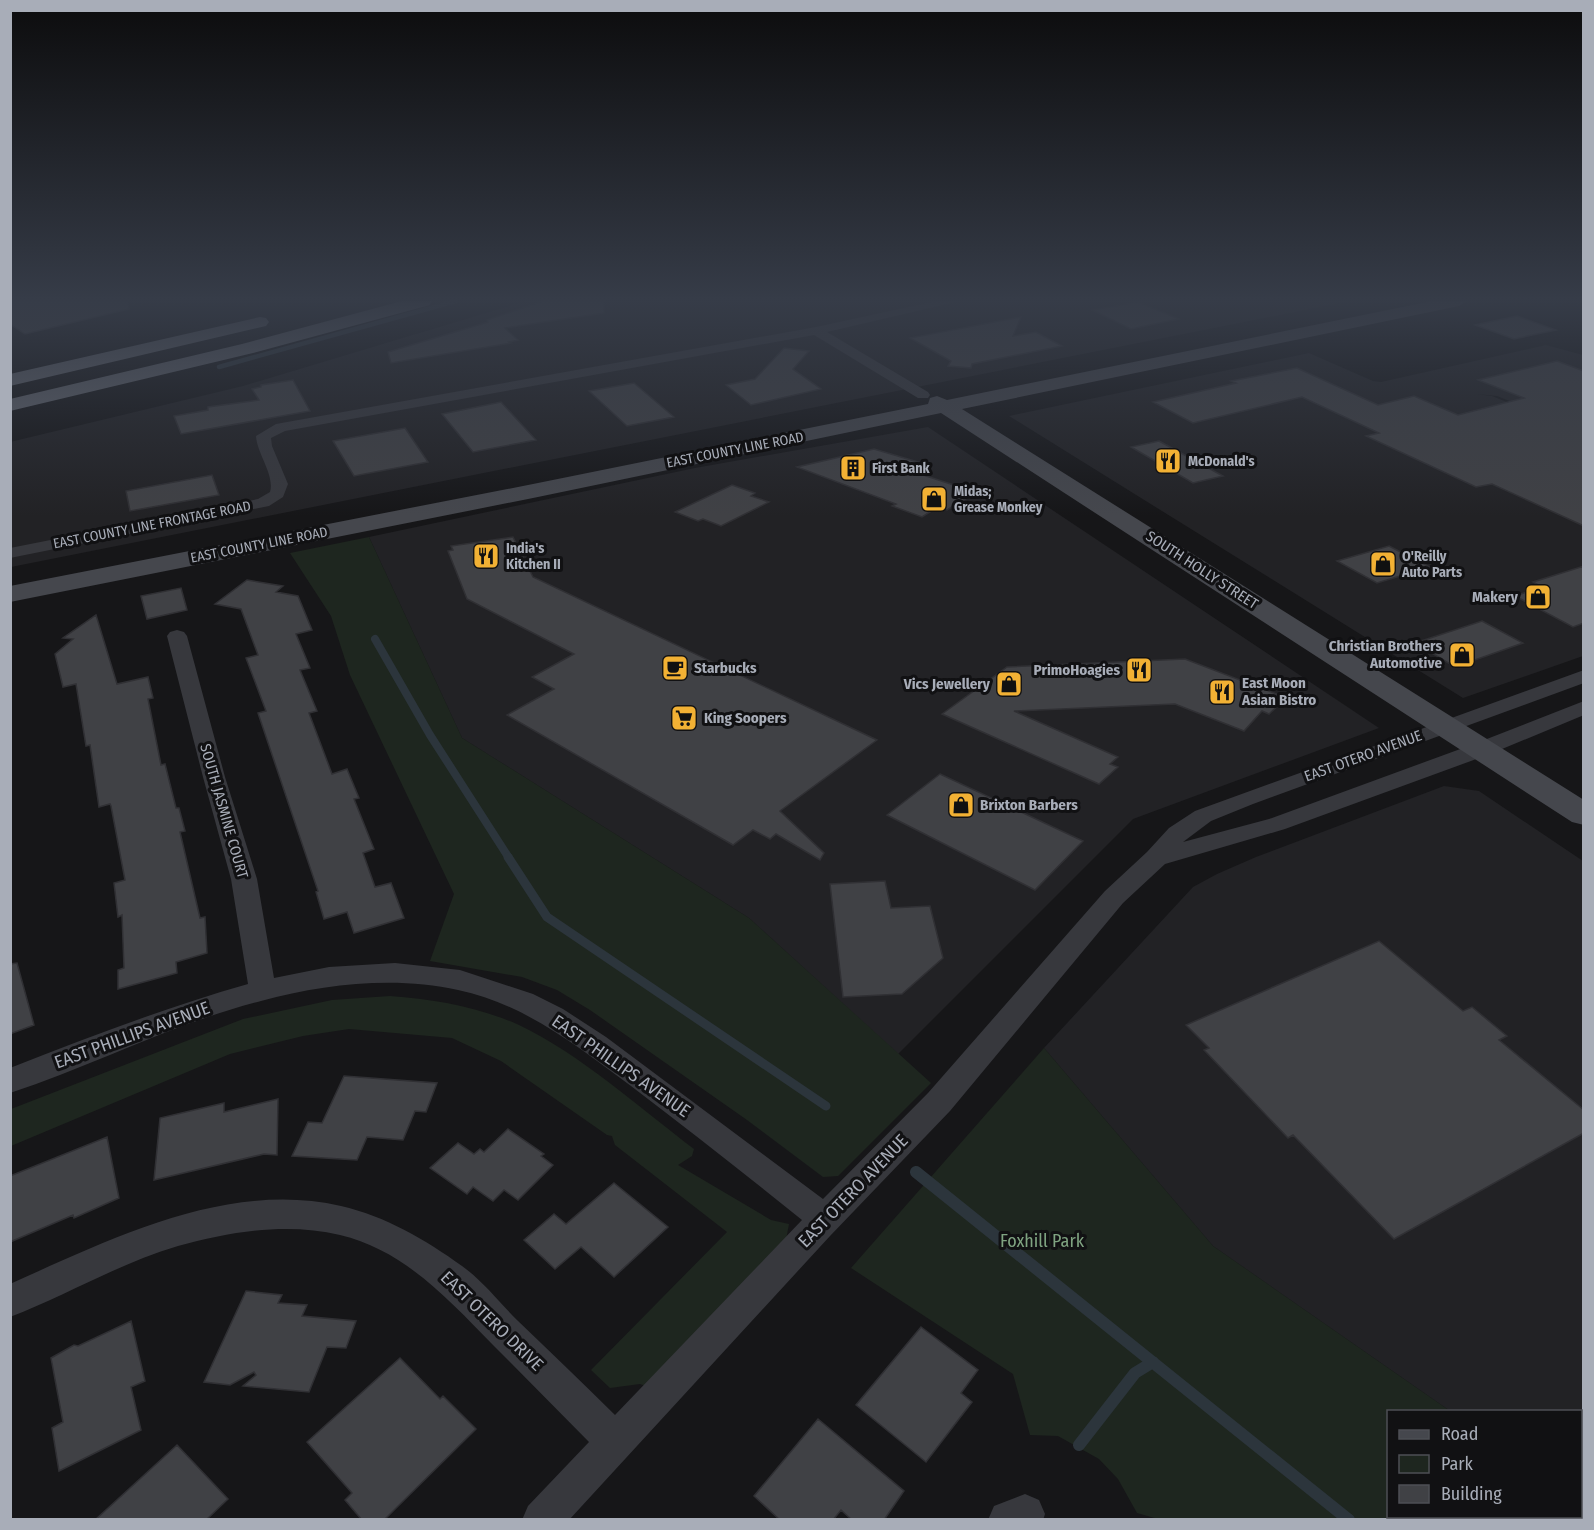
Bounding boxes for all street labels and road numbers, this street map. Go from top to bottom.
street label: EAST COUNTY LINE ROAD [665,428,805,472]
street label: EAST COUNTY LINE FRONTAGE ROAD [52,497,252,553]
street label: EAST COUNTY LINE ROAD [189,523,329,567]
street label: SOUTH HOLLY STREET [1143,527,1261,613]
street label: EAST OTERO AVENUE [1302,726,1424,786]
street label: SOUTH JASMINE COURT [196,742,252,880]
street label: EAST PHILLIPS AVENUE [51,997,213,1073]
street label: EAST PHILLIPS AVENUE [548,1010,694,1122]
street label: EAST OTERO AVENUE [794,1130,912,1252]
street label: EAST OTERO DRIVE [436,1266,548,1376]

